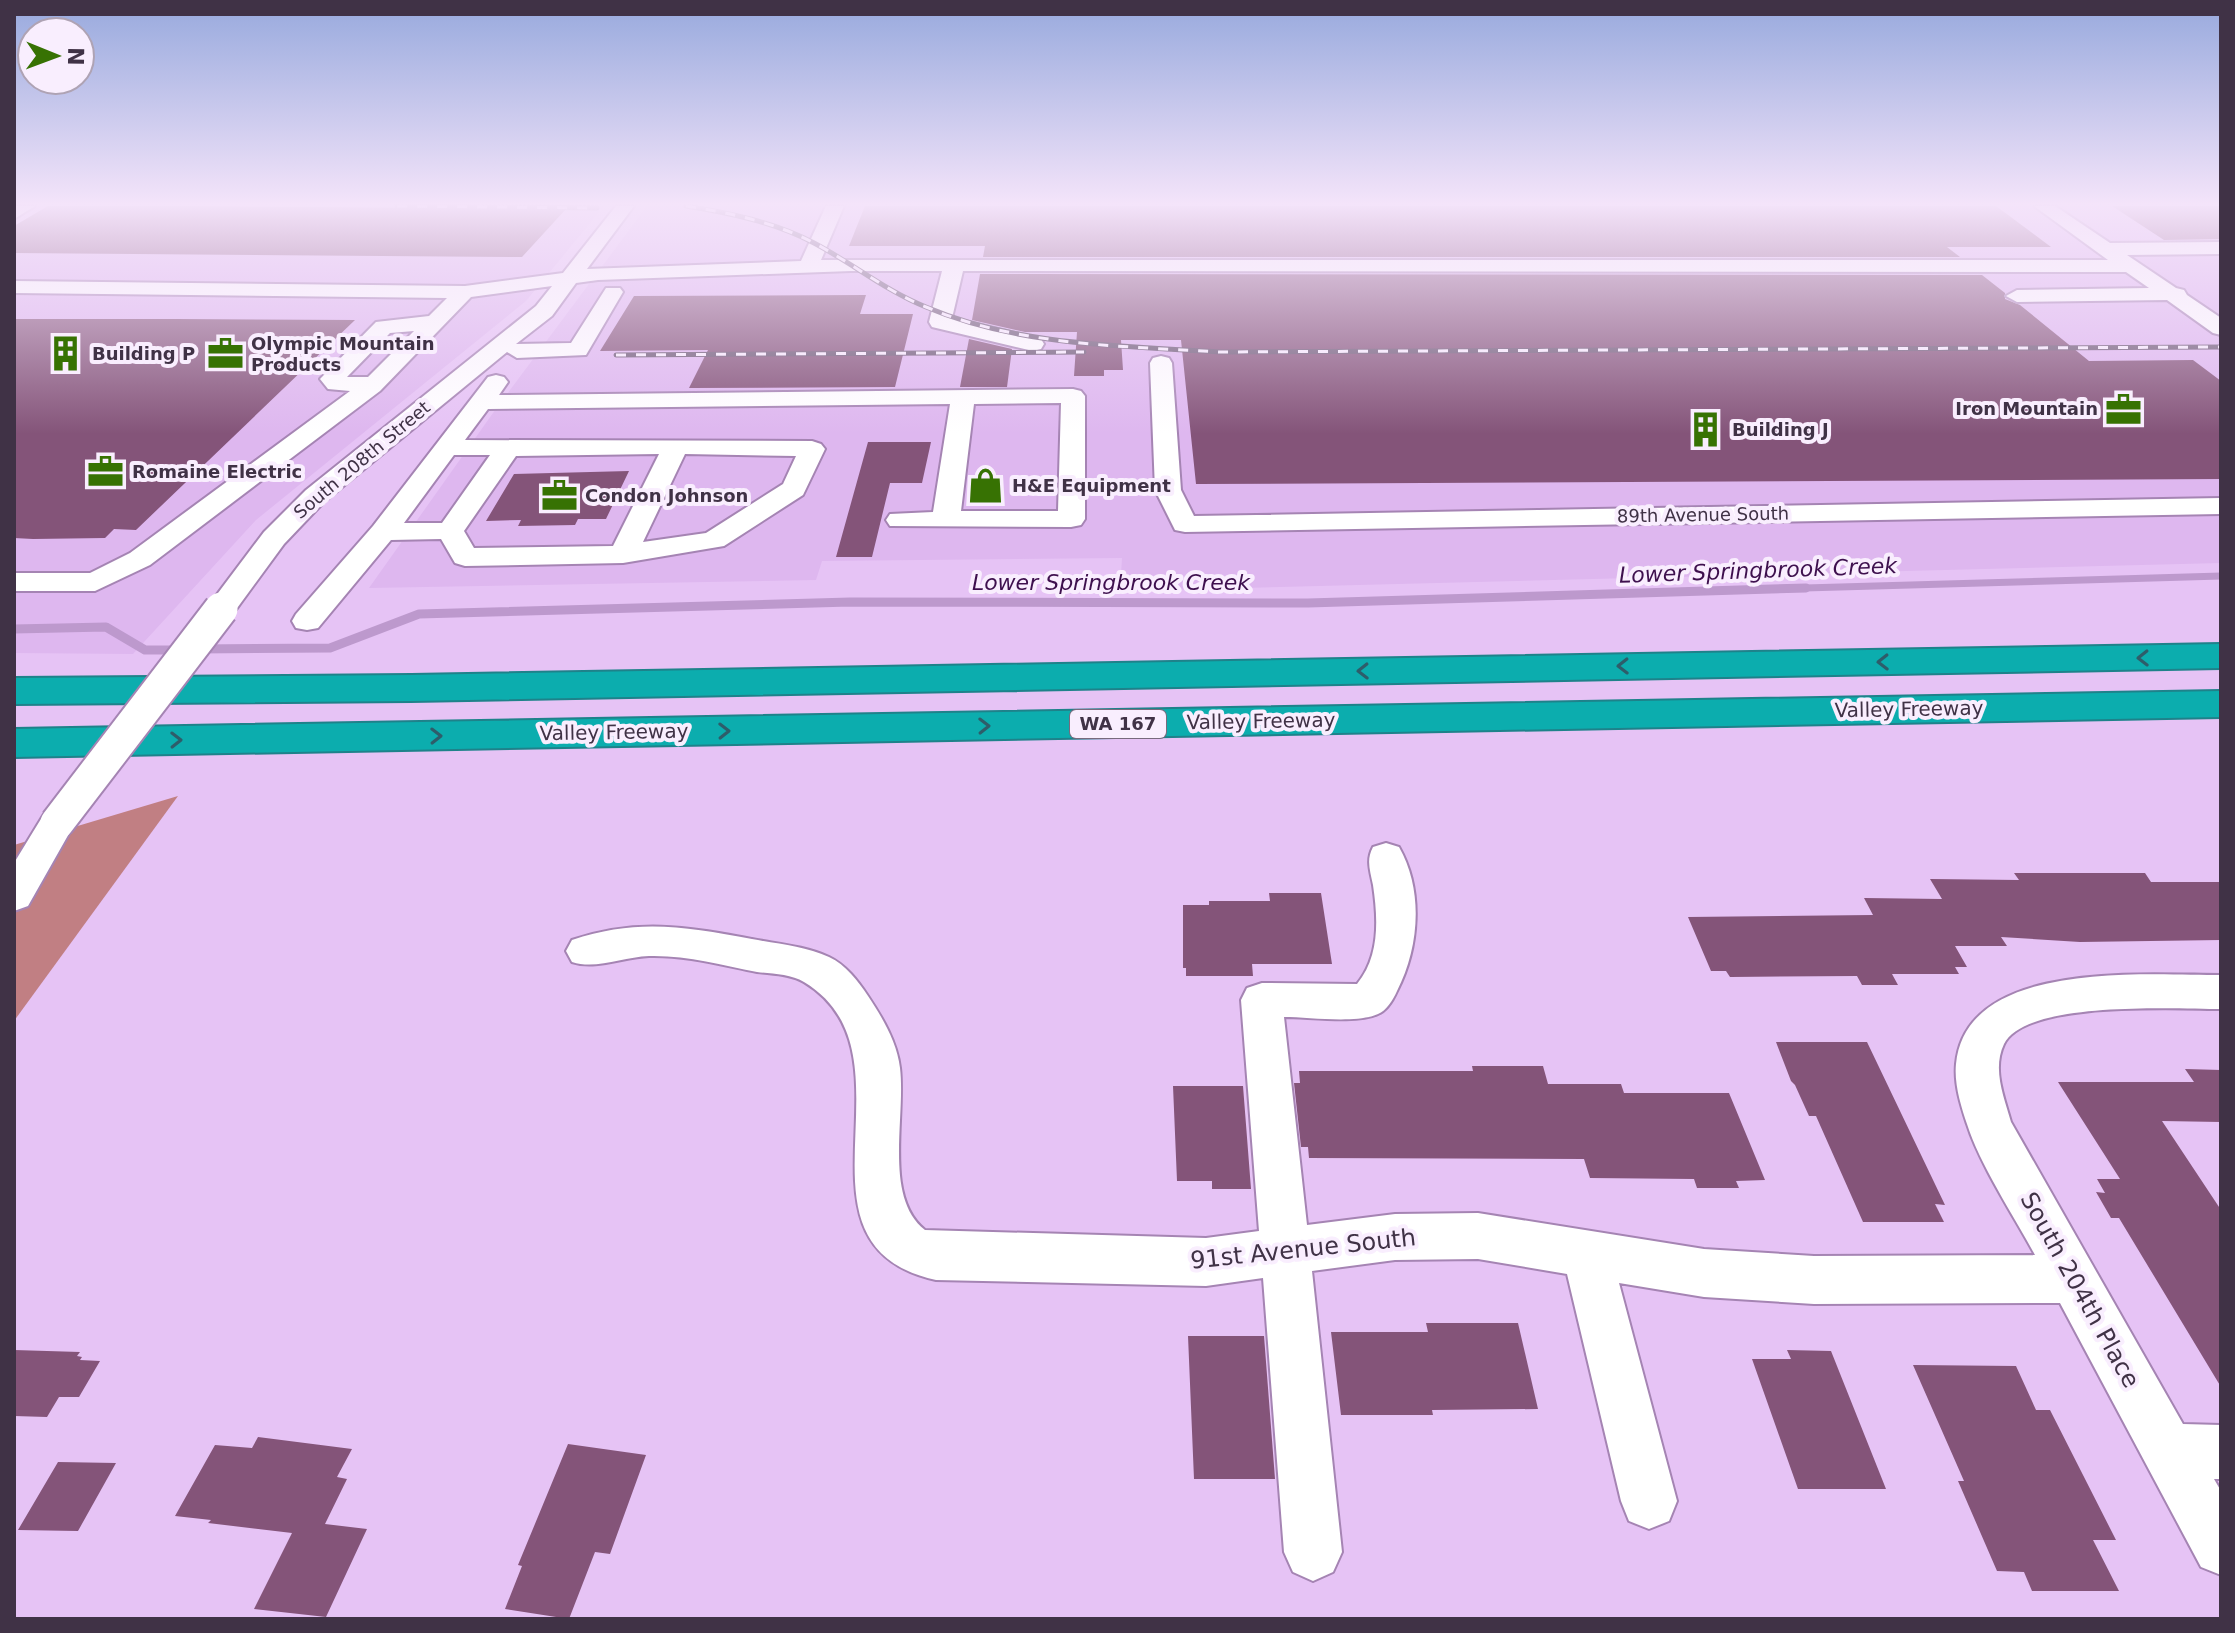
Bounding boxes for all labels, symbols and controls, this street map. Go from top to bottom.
north arrow [16,16,96,96]
text: N [63,47,88,66]
place label: Olympic Mountain Products [251,333,435,375]
building icon: Building P [47,335,85,373]
office icon: Olympic Mountain Products [206,335,244,373]
place label: Building P [92,343,195,364]
office icon: Iron Mountain [2105,390,2143,428]
street label: South 208th Street [289,397,434,523]
place label: Iron Mountain [1955,398,2098,419]
building icon: Building J [1687,411,1725,449]
place label: Building J [1732,419,1829,440]
office icon: Romaine Electric [87,453,125,491]
place label: Romaine Electric [132,461,302,482]
shop icon: H&E Equipment [967,467,1005,505]
place label: H&E Equipment [1012,475,1171,496]
office icon: Condon Johnson [540,477,578,515]
place label: Condon Johnson [585,485,748,506]
street label: 89th Avenue South [1617,503,1789,526]
water label: Lower Springbrook Creek [1619,553,1899,588]
water label: Lower Springbrook Creek [972,570,1251,595]
one-way arrow [2136,649,2149,667]
one-way arrow [1876,653,1889,671]
one-way arrow [1616,657,1629,675]
one-way arrow [1356,662,1369,679]
street label: Valley Freeway [1834,696,1984,722]
street label: Valley Freeway [1186,708,1336,734]
road number: WA 167 [1070,710,1166,738]
one-way arrow [978,717,991,735]
street label: Valley Freeway [539,719,689,745]
one-way arrow [718,722,731,739]
one-way arrow [430,727,443,744]
one-way arrow [170,731,183,749]
street label: South 204th Place [2015,1187,2145,1393]
street label: 91st Avenue South [1189,1223,1417,1275]

